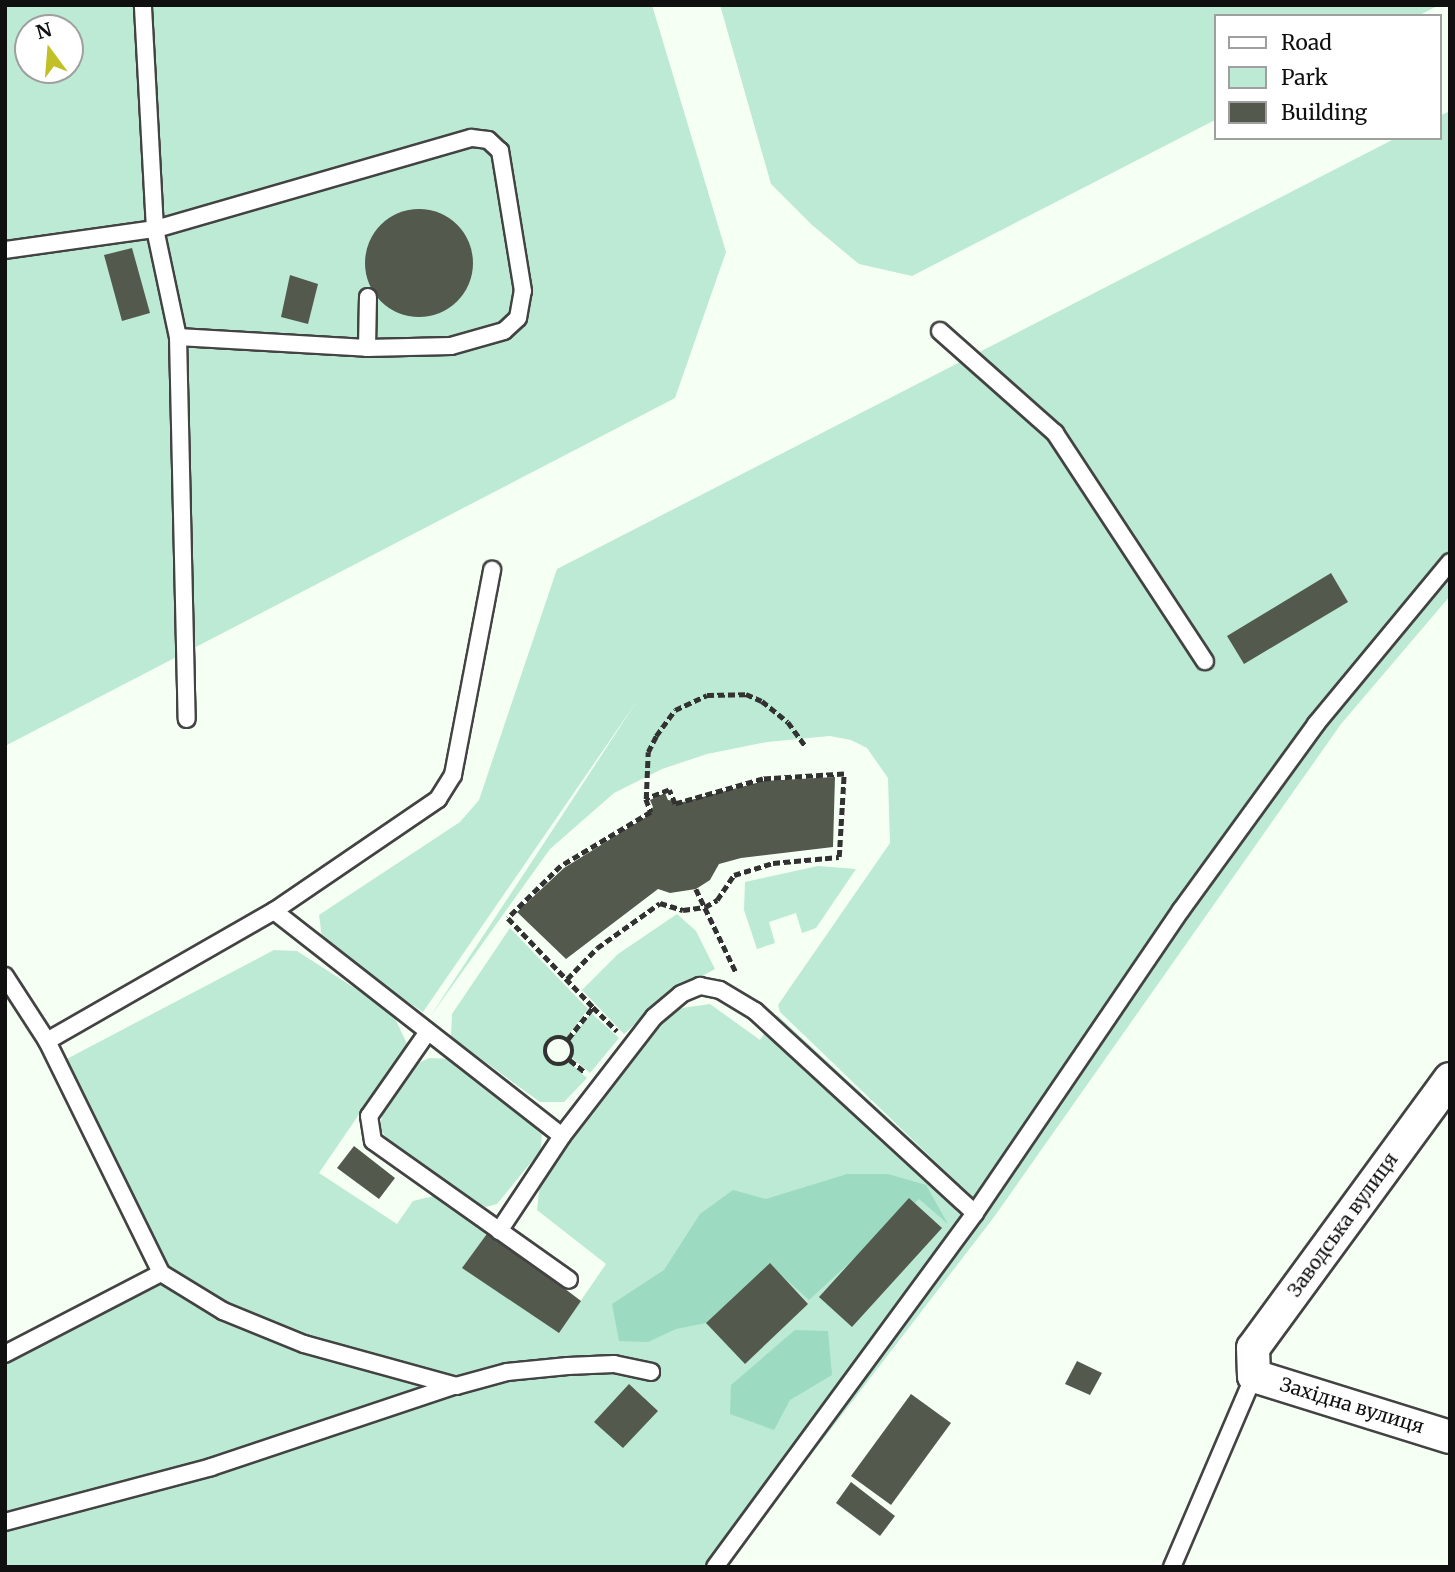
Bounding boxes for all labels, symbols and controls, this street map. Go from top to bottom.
north arrow [14,14,84,84]
legend [1214,14,1441,140]
text: N [33,17,54,44]
text: Road [1281,29,1332,56]
text: Park [1281,64,1328,91]
text: Building [1281,99,1367,126]
street label: Заводська вулиця [1283,1149,1403,1301]
street label: Західна вулиця [1277,1373,1427,1439]

